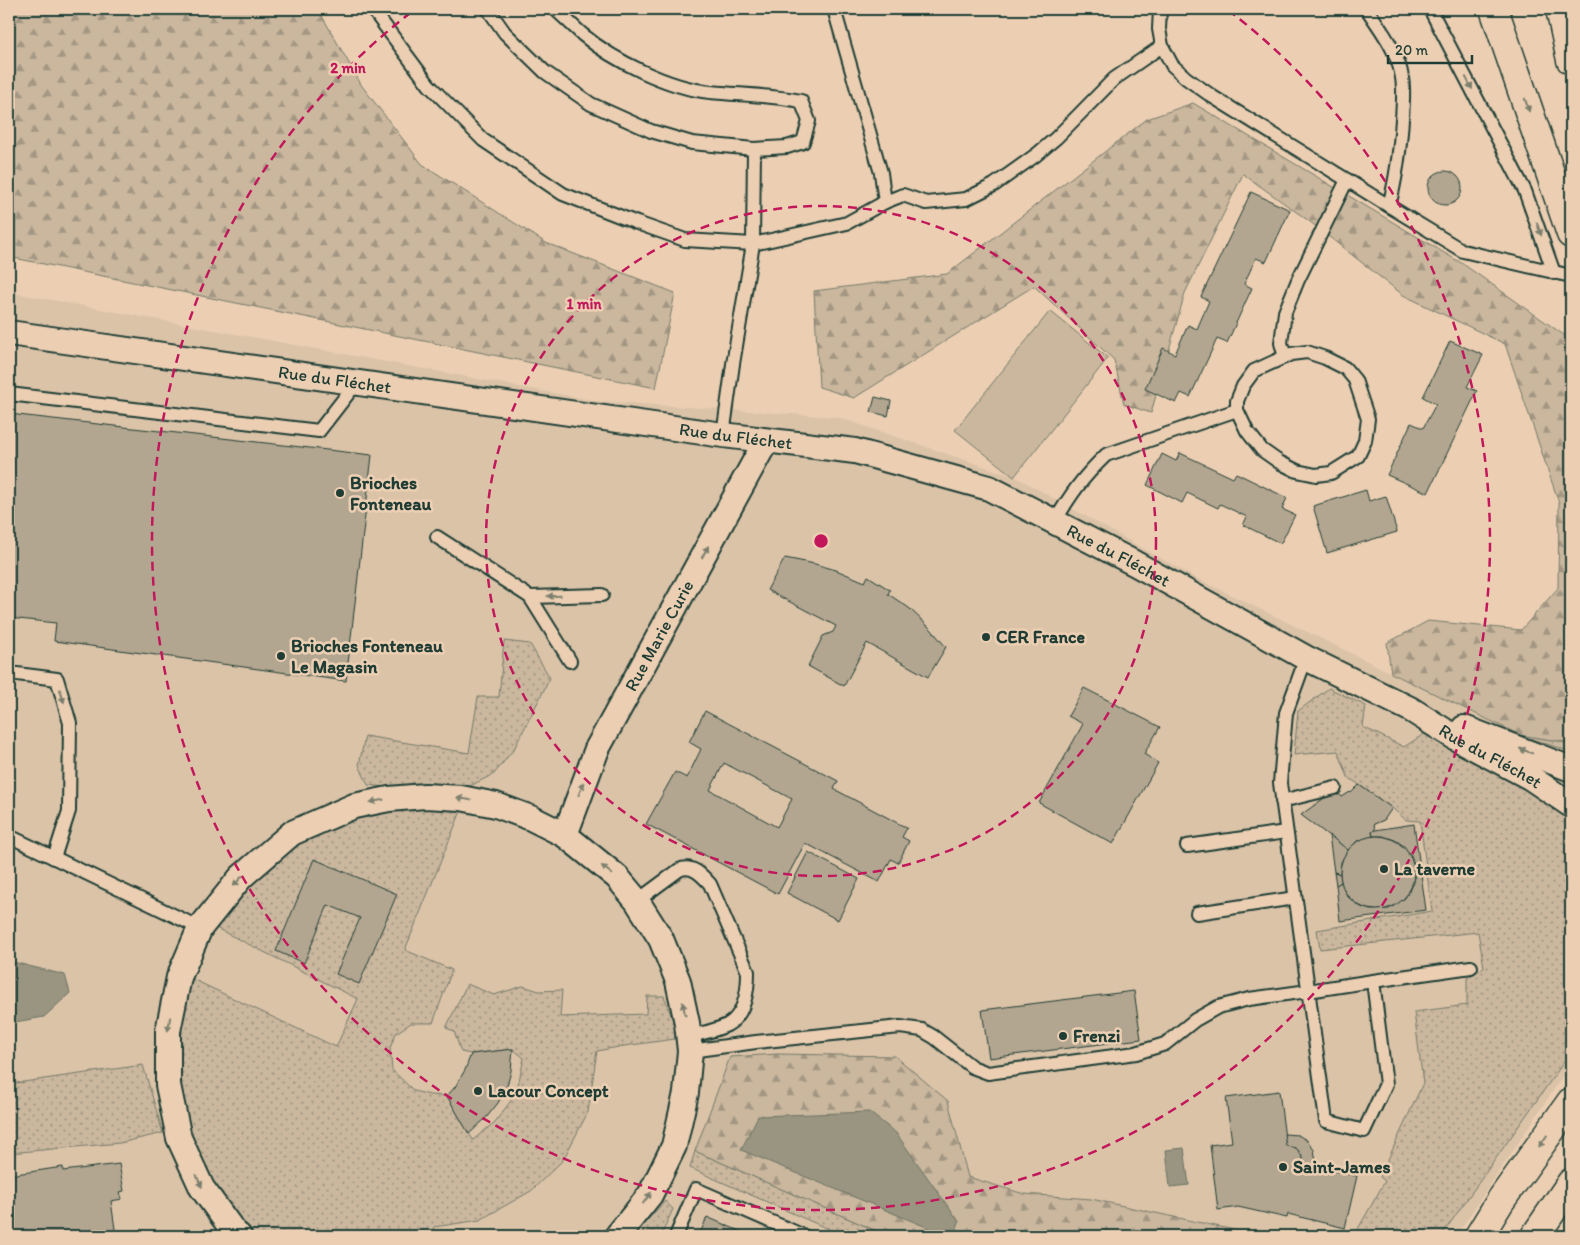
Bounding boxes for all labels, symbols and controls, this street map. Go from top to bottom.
scale bar [1388,32,1471,64]
text: 20 m [1395,41,1429,59]
text: 2 min [330,59,367,77]
one-way arrow [1465,76,1473,90]
one-way arrow [1524,97,1531,112]
one-way arrow [1536,222,1543,237]
text: 1 min [567,295,602,313]
street label: Rue du Fléchet [277,361,393,399]
street label: Rue du Fléchet [678,418,794,454]
place label: Brioches Fonteneau [350,472,432,515]
marker: Brioches Fonteneau [334,487,346,499]
street label: Rue du Fléchet [1063,519,1174,592]
centre of rings [812,532,830,550]
one-way arrow [701,545,709,560]
street label: Rue Marie Curie [620,576,698,695]
one-way arrow [545,592,561,600]
place label: CER France [996,626,1085,648]
marker: CER France [980,631,992,643]
place label: Brioches Fonteneau Le Magasin [291,635,443,678]
marker: Brioches Fonteneau Le Magasin [275,650,287,662]
one-way arrow [59,689,67,704]
street label: Rue du Fléchet [1435,719,1546,793]
one-way arrow [1518,747,1533,755]
one-way arrow [578,782,586,796]
one-way arrow [456,795,472,803]
one-way arrow [369,797,384,805]
place label: La taverne [1394,858,1475,880]
marker: La taverne [1378,863,1390,875]
one-way arrow [601,864,614,875]
one-way arrow [233,874,244,887]
one-way arrow [680,1002,688,1017]
one-way arrow [165,1016,173,1032]
place label: Frenzi [1073,1025,1120,1047]
marker: Frenzi [1057,1030,1069,1042]
place label: Lacour Concept [488,1080,609,1102]
marker: Lacour Concept [472,1085,484,1097]
one-way arrow [1538,1134,1548,1148]
place label: Saint-James [1293,1156,1391,1178]
marker: Saint-James [1277,1161,1289,1173]
one-way arrow [195,1174,203,1188]
one-way arrow [642,1192,652,1205]

